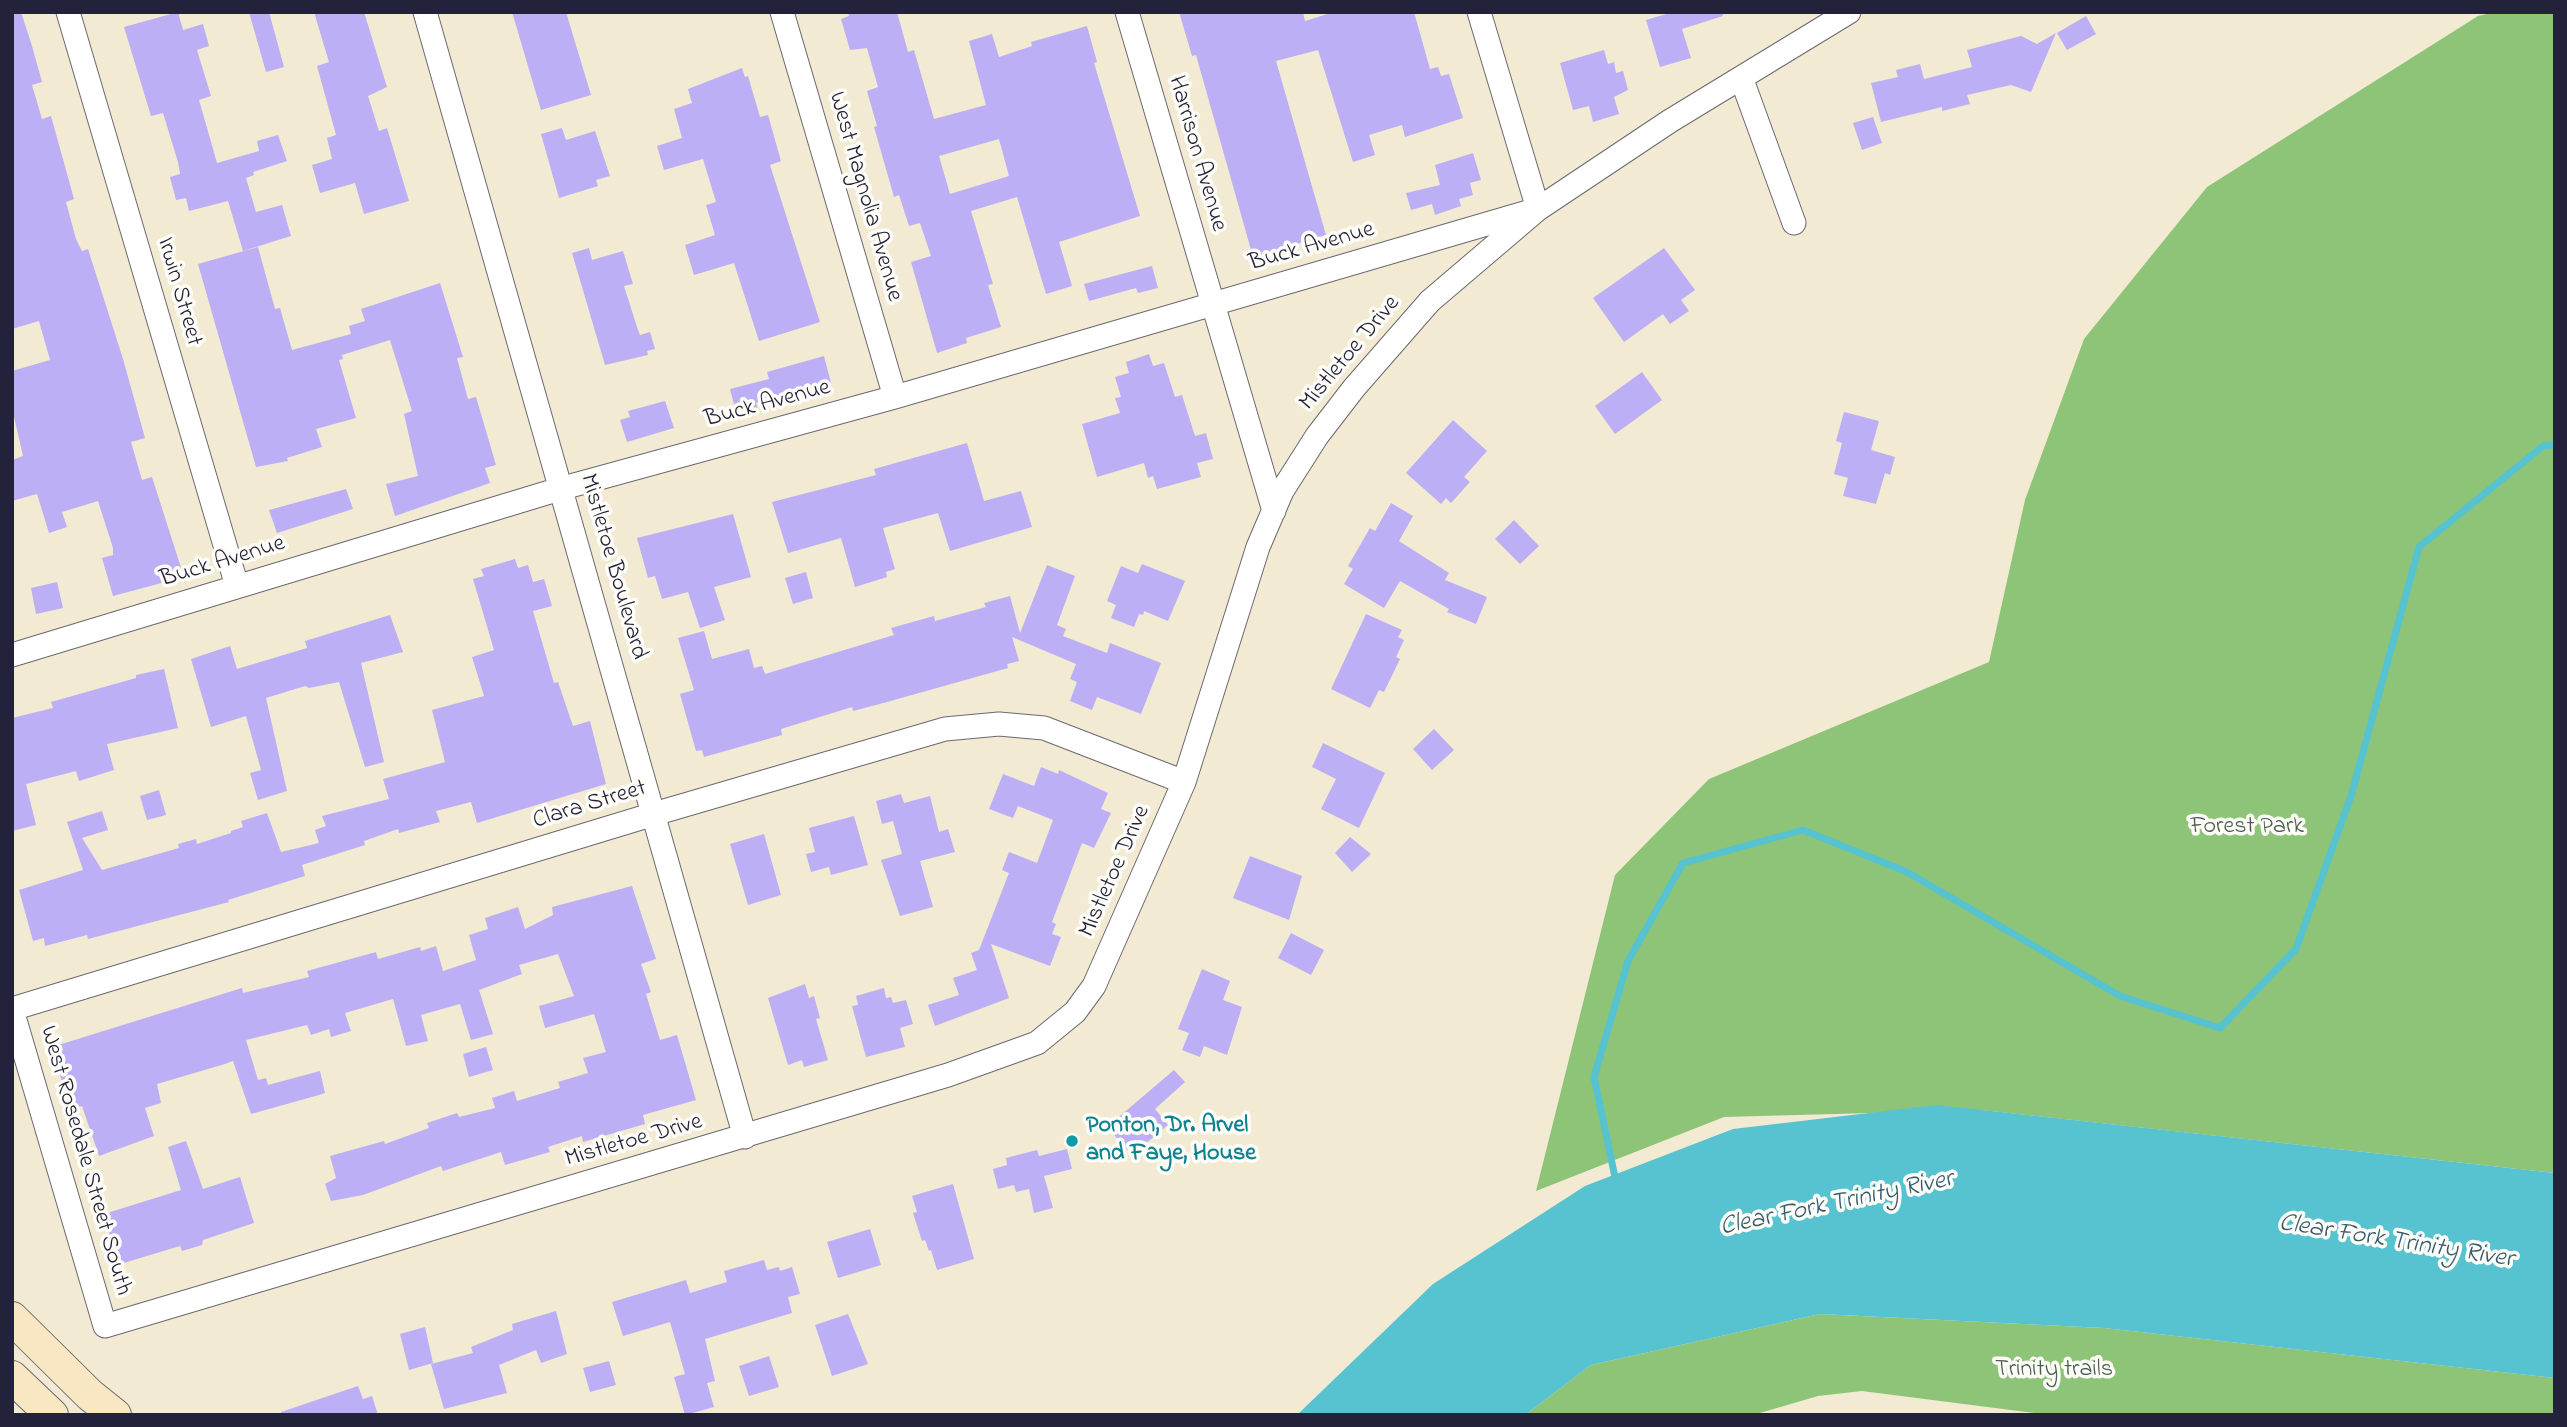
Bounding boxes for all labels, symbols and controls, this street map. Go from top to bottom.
street label: Harrison Avenue [1160,73,1232,235]
street label: West Magnolia Avenue [820,89,908,305]
street label: Buck Avenue [1246,216,1378,280]
street label: Irwin Street [149,234,207,350]
street label: Mistletoe Drive [1295,291,1407,417]
street label: Buck Avenue [702,374,834,436]
street label: Mistletoe Boulevard [572,471,652,663]
street label: Buck Avenue [157,530,289,596]
street label: Clara Street [530,775,650,837]
street label: Mistletoe Drive [1074,802,1158,942]
park label: Forest Park [2190,814,2304,842]
street label: West Rosedale Street South [32,1023,136,1299]
street label: Mistletoe Drive [562,1109,706,1175]
place label: Ponton, Dr. Arvel and Faye, House [1086,1113,1256,1169]
marker: Ponton, Dr. Arvel and Faye, House [1064,1133,1080,1149]
water label: Clear Fork Trinity River [1718,1165,1956,1245]
water label: Clear Fork Trinity River [2276,1209,2516,1277]
park label: Trinity trails [1995,1357,2113,1385]

